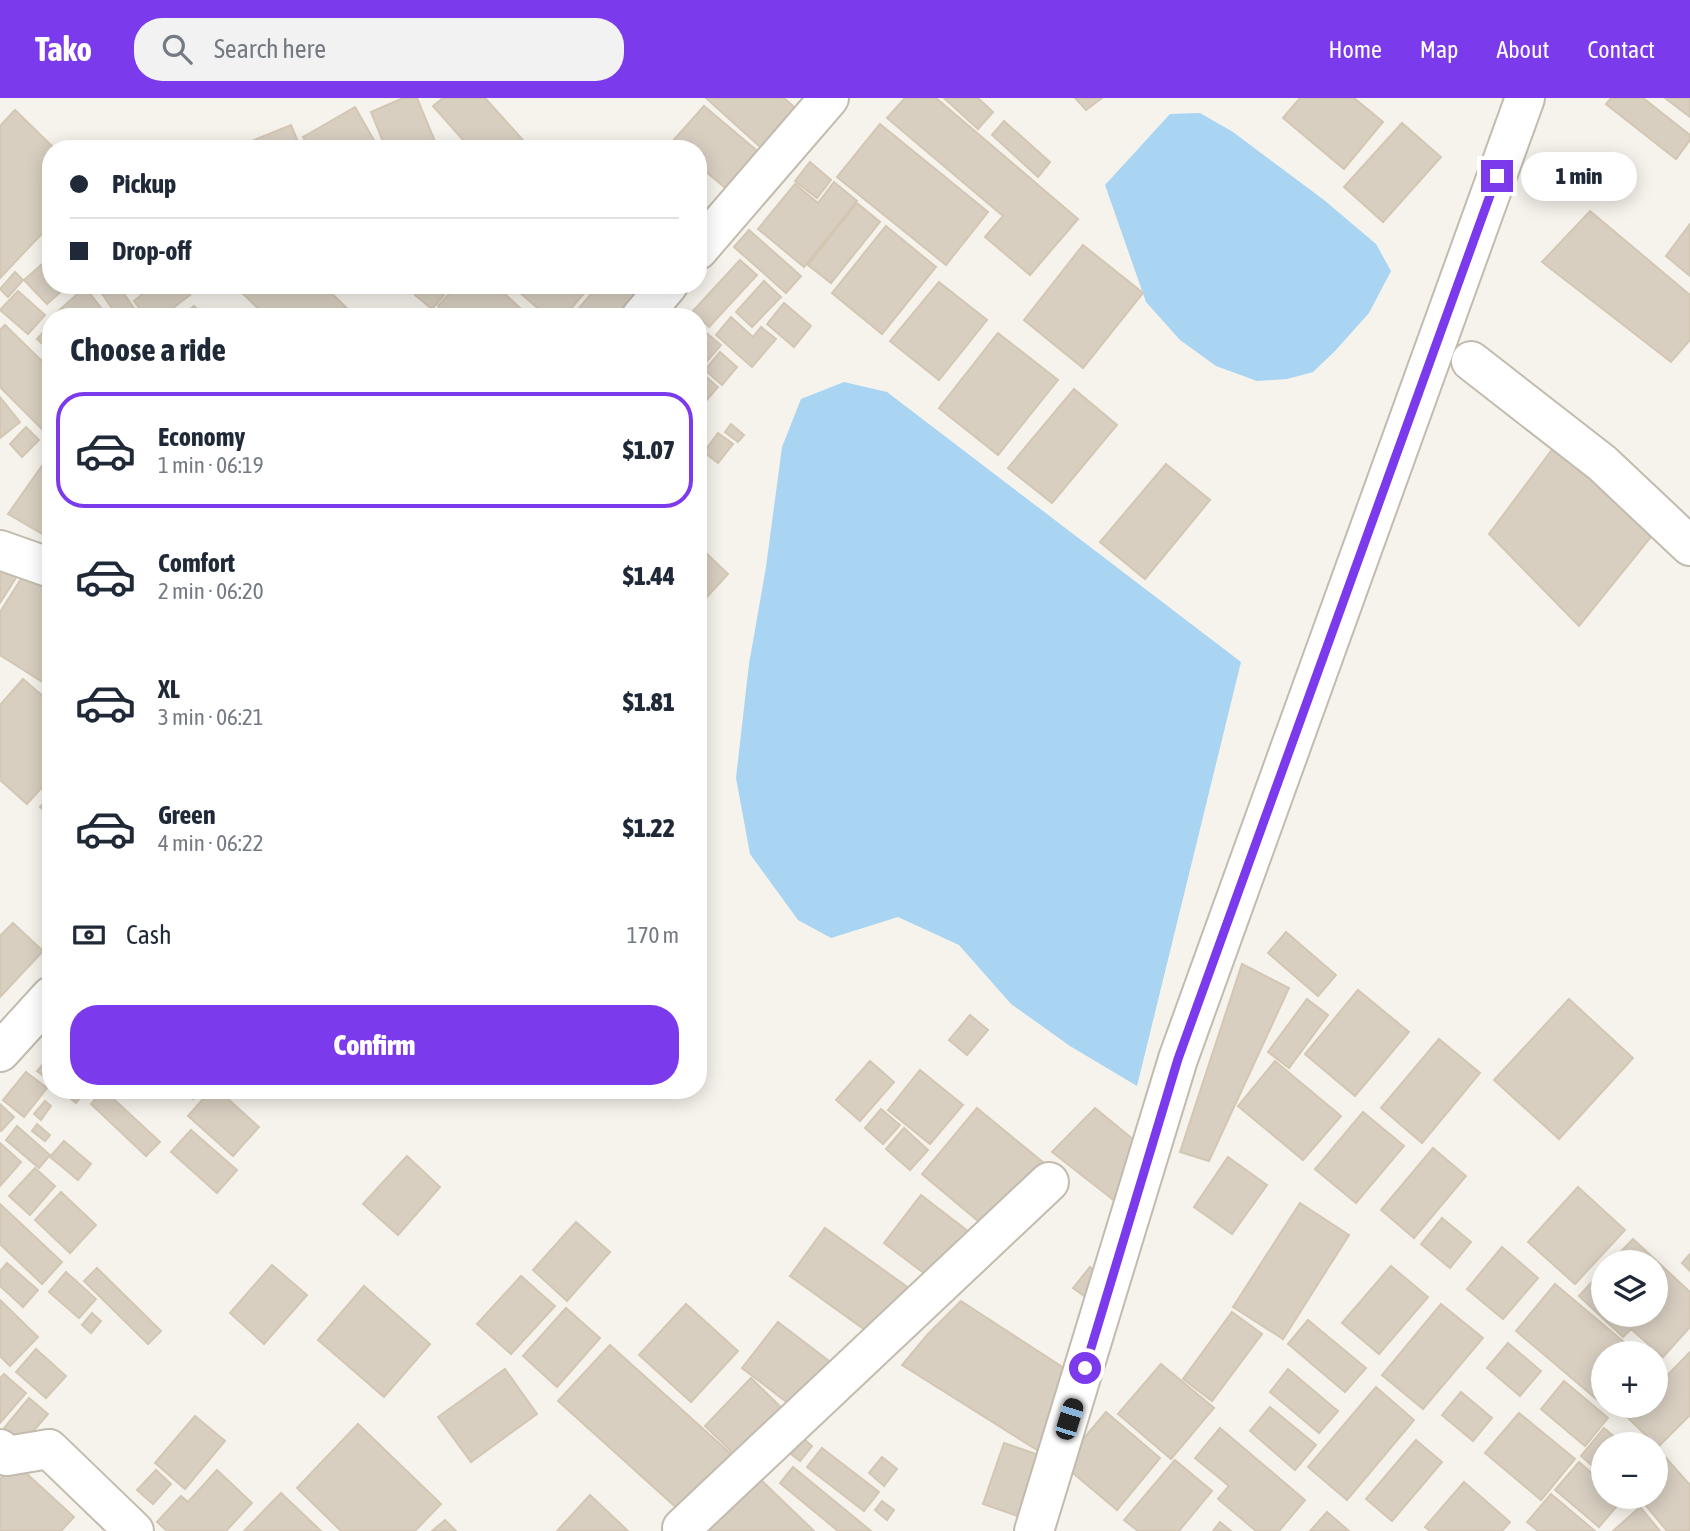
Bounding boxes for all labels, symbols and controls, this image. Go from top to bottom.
search box [134,18,624,81]
text: Tako [35,30,92,68]
icon: search [158,30,196,68]
text: Search here [214,34,326,64]
text: Home [1328,36,1382,63]
text: Map [1420,36,1458,63]
text: About [1496,36,1549,63]
text: Contact [1587,36,1655,63]
callout: 1 min [1522,152,1637,200]
route end [1481,160,1513,192]
text: 1 min [1556,163,1602,189]
text: Pickup [112,169,176,199]
text: Drop-off [112,236,192,266]
text: Choose a ride [70,331,226,368]
icon: car [74,419,137,482]
text: Economy [158,422,245,452]
text: $1.07 [623,435,675,465]
text: 1 min · 06:19 [158,452,264,478]
icon: car [74,545,137,608]
text: Comfort [158,548,235,578]
text: $1.44 [623,561,675,591]
text: 2 min · 06:20 [158,578,264,604]
icon: car [74,671,137,734]
text: XL [158,674,180,704]
text: $1.81 [623,687,675,717]
text: 3 min · 06:21 [158,704,264,730]
icon: car [74,797,137,860]
text: Green [158,800,216,830]
text: $1.22 [623,813,675,843]
text: 4 min · 06:22 [158,830,264,856]
icon: cash [70,916,108,954]
text: Cash [126,920,172,950]
text: 170 m [627,922,679,948]
button: Confirm [70,1005,679,1085]
map controls [1591,1250,1668,1509]
button: layers [1591,1250,1668,1327]
button: + [1591,1341,1668,1418]
route start [1069,1352,1101,1384]
car [1053,1396,1086,1442]
button: − [1591,1432,1668,1509]

